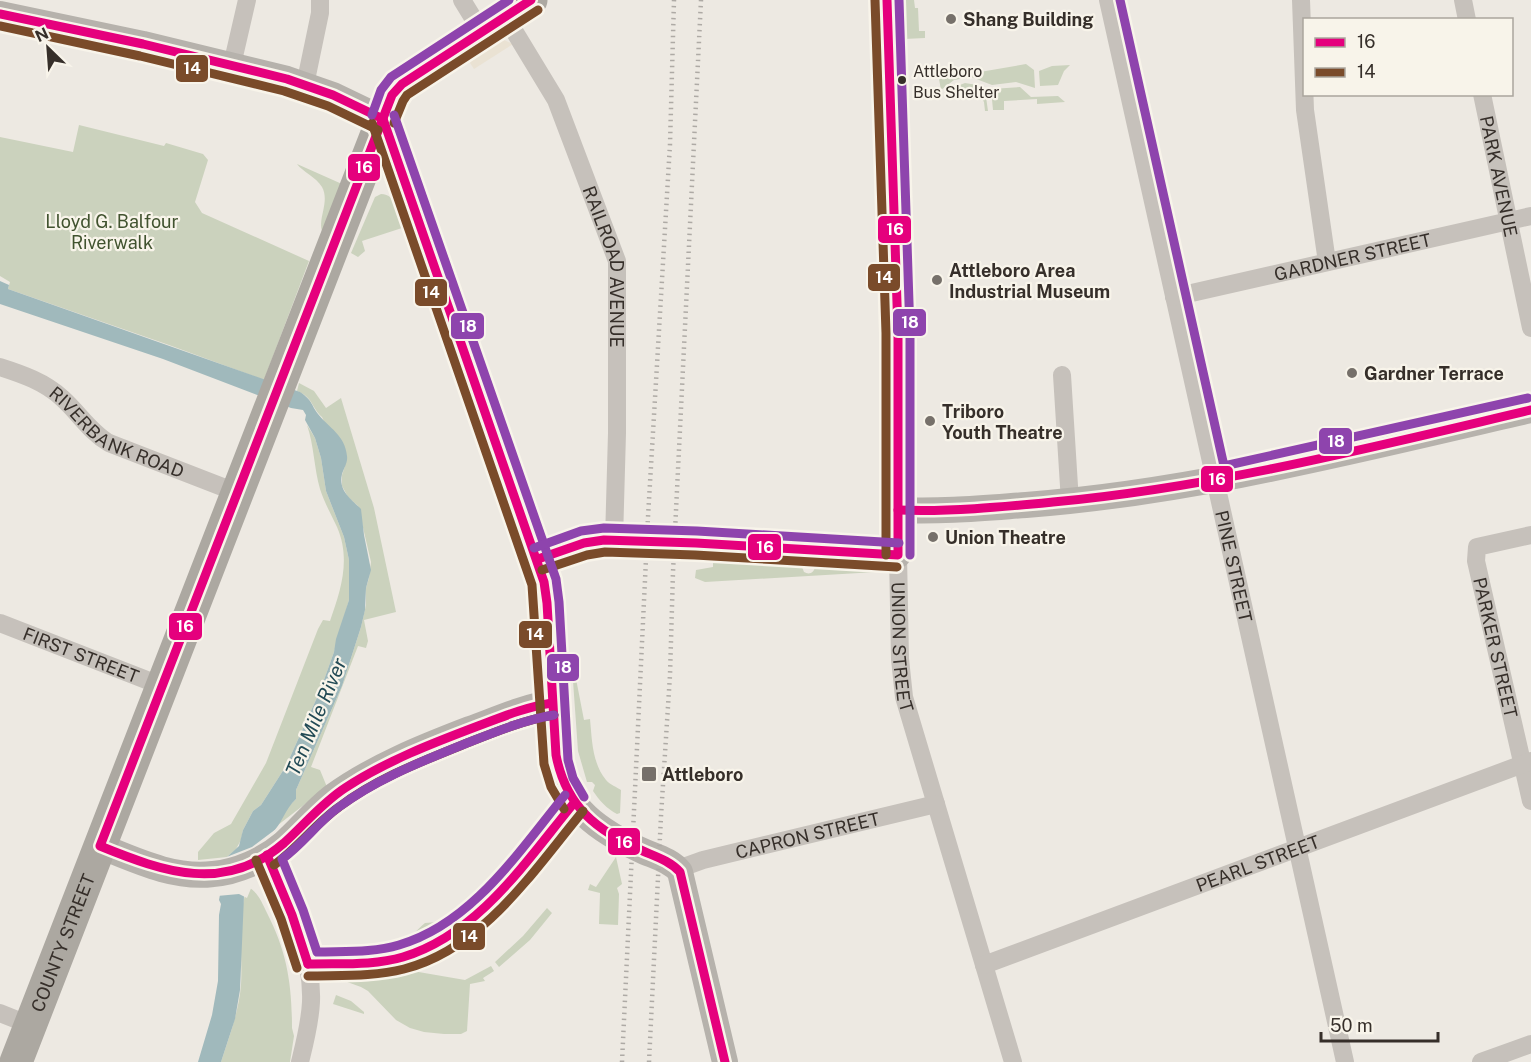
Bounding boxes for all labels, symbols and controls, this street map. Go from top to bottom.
place label: Shang Building [963,9,1094,30]
marker: Shang Building [944,12,958,26]
north arrow [18,18,78,78]
legend [1303,18,1513,96]
text: N [32,24,52,46]
text: 16 [1357,31,1376,52]
line badge: 14 [175,54,209,83]
text: 14 [183,59,201,78]
text: 14 [1357,61,1376,82]
place label: Attleboro Bus Shelter [913,62,1000,102]
marker: Attleboro Bus Shelter [896,74,908,86]
street label: PARK AVENUE [1476,114,1522,239]
line badge: 16 [347,153,381,182]
text: 16 [355,158,373,177]
street label: RAILROAD AVENUE [579,183,628,348]
park label: Lloyd G. Balfour Riverwalk [45,211,179,253]
line badge: 16 [877,215,912,244]
text: 16 [886,220,904,239]
street label: GARDNER STREET [1272,228,1433,284]
place label: Attleboro Area Industrial Museum [949,260,1110,302]
line badge: 14 [867,263,901,292]
text: 14 [875,268,893,287]
marker: Attleboro Area Industrial Museum [930,273,944,287]
line badge: 14 [414,278,448,307]
text: 14 [422,283,440,302]
line badge: 18 [892,308,927,337]
line badge: 18 [450,312,485,340]
text: 18 [901,313,919,332]
text: 18 [459,317,477,336]
place label: Gardner Terrace [1364,363,1504,384]
marker: Gardner Terrace [1345,366,1359,380]
street label: RIVERBANK ROAD [46,382,187,482]
place label: Triboro Youth Theatre [942,401,1063,443]
marker: Triboro Youth Theatre [923,414,937,428]
line badge: 18 [1318,427,1353,455]
text: 18 [1327,432,1345,451]
line badge: 16 [1200,465,1234,493]
text: 16 [1208,470,1226,489]
street label: PINE STREET [1212,508,1257,624]
place label: Union Theatre [945,527,1066,548]
marker: Union Theatre [926,530,940,544]
line badge: 16 [747,533,782,561]
text: 16 [756,538,774,557]
street label: PARKER STREET [1470,575,1522,720]
street label: UNION STREET [888,581,918,715]
line badge: 16 [168,612,203,641]
text: 16 [176,617,194,636]
line badge: 14 [518,620,553,649]
street label: FIRST STREET [20,623,142,687]
text: 14 [526,625,544,644]
line badge: 18 [546,653,580,682]
water label: Ten Mile River [280,654,352,780]
text: 18 [554,658,572,677]
place label: Attleboro [662,764,743,785]
marker: Attleboro [640,765,658,783]
street label: CAPRON STREET [733,807,882,862]
line badge: 16 [607,827,641,856]
street label: PEARL STREET [1193,830,1323,896]
text: 16 [615,833,633,852]
street label: COUNTY STREET [26,870,99,1015]
line badge: 14 [452,922,486,951]
text: 14 [460,927,478,946]
scale bar [1321,1005,1438,1043]
text: 50 m [1330,1015,1373,1036]

